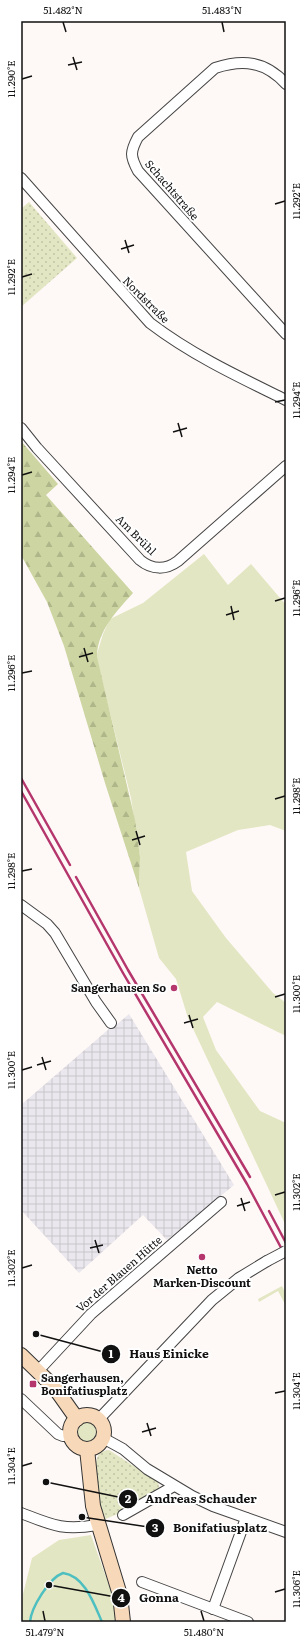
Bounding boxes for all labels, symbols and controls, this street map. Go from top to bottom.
text: 51.482°N [43,2,83,17]
text: 51.483°N [202,2,242,17]
text: 11.290°E [3,60,18,98]
street label: Schachtstraße [142,156,204,223]
text: 11.292°E [288,183,303,219]
text: 11.292°E [3,259,18,295]
street label: Nordstraße [120,272,174,326]
text: 11.294°E [288,382,303,418]
text: 11.294°E [3,457,18,493]
street label: Am Brühl [113,511,161,558]
text: 11.296°E [288,580,303,616]
text: 11.296°E [3,655,18,691]
text: 11.298°E [288,778,303,814]
text: 11.298°E [3,853,18,889]
text: 11.300°E [288,975,303,1013]
place label: Sangerhausen So [71,979,166,995]
marker: Sangerhausen So [169,983,179,993]
text: 11.300°E [3,1051,18,1089]
text: 11.302°E [288,1173,303,1211]
street label: Vor der Blauen Hütte [72,1231,165,1315]
text: 11.302°E [3,1249,18,1287]
marker: Netto Marken-Discount [197,1252,207,1262]
place label: Netto Marken-Discount [153,1261,251,1290]
callout: Haus Einicke [101,1342,217,1366]
text: 1 [109,1344,114,1362]
text: Haus Einicke [129,1344,209,1362]
place label: Sangerhausen, Bonifatiusplatz [41,1369,127,1398]
text: 11.304°E [288,1372,303,1410]
marker: Sangerhausen, Bonifatiusplatz [28,1379,38,1389]
text: 11.304°E [3,1447,18,1485]
callout: Andreas Schauder [118,1487,265,1511]
text: 2 [125,1489,132,1507]
text: Andreas Schauder [145,1489,257,1507]
callout: Bonifatiusplatz [145,1516,275,1540]
text: 3 [152,1518,159,1536]
text: Bonifatiusplatz [173,1518,268,1536]
text: 11.306°E [288,1570,303,1608]
callout: Gonna [111,1586,187,1610]
text: 4 [117,1588,125,1606]
text: Gonna [139,1588,179,1606]
text: 51.479°N [25,1624,65,1639]
text: 51.480°N [184,1624,224,1639]

